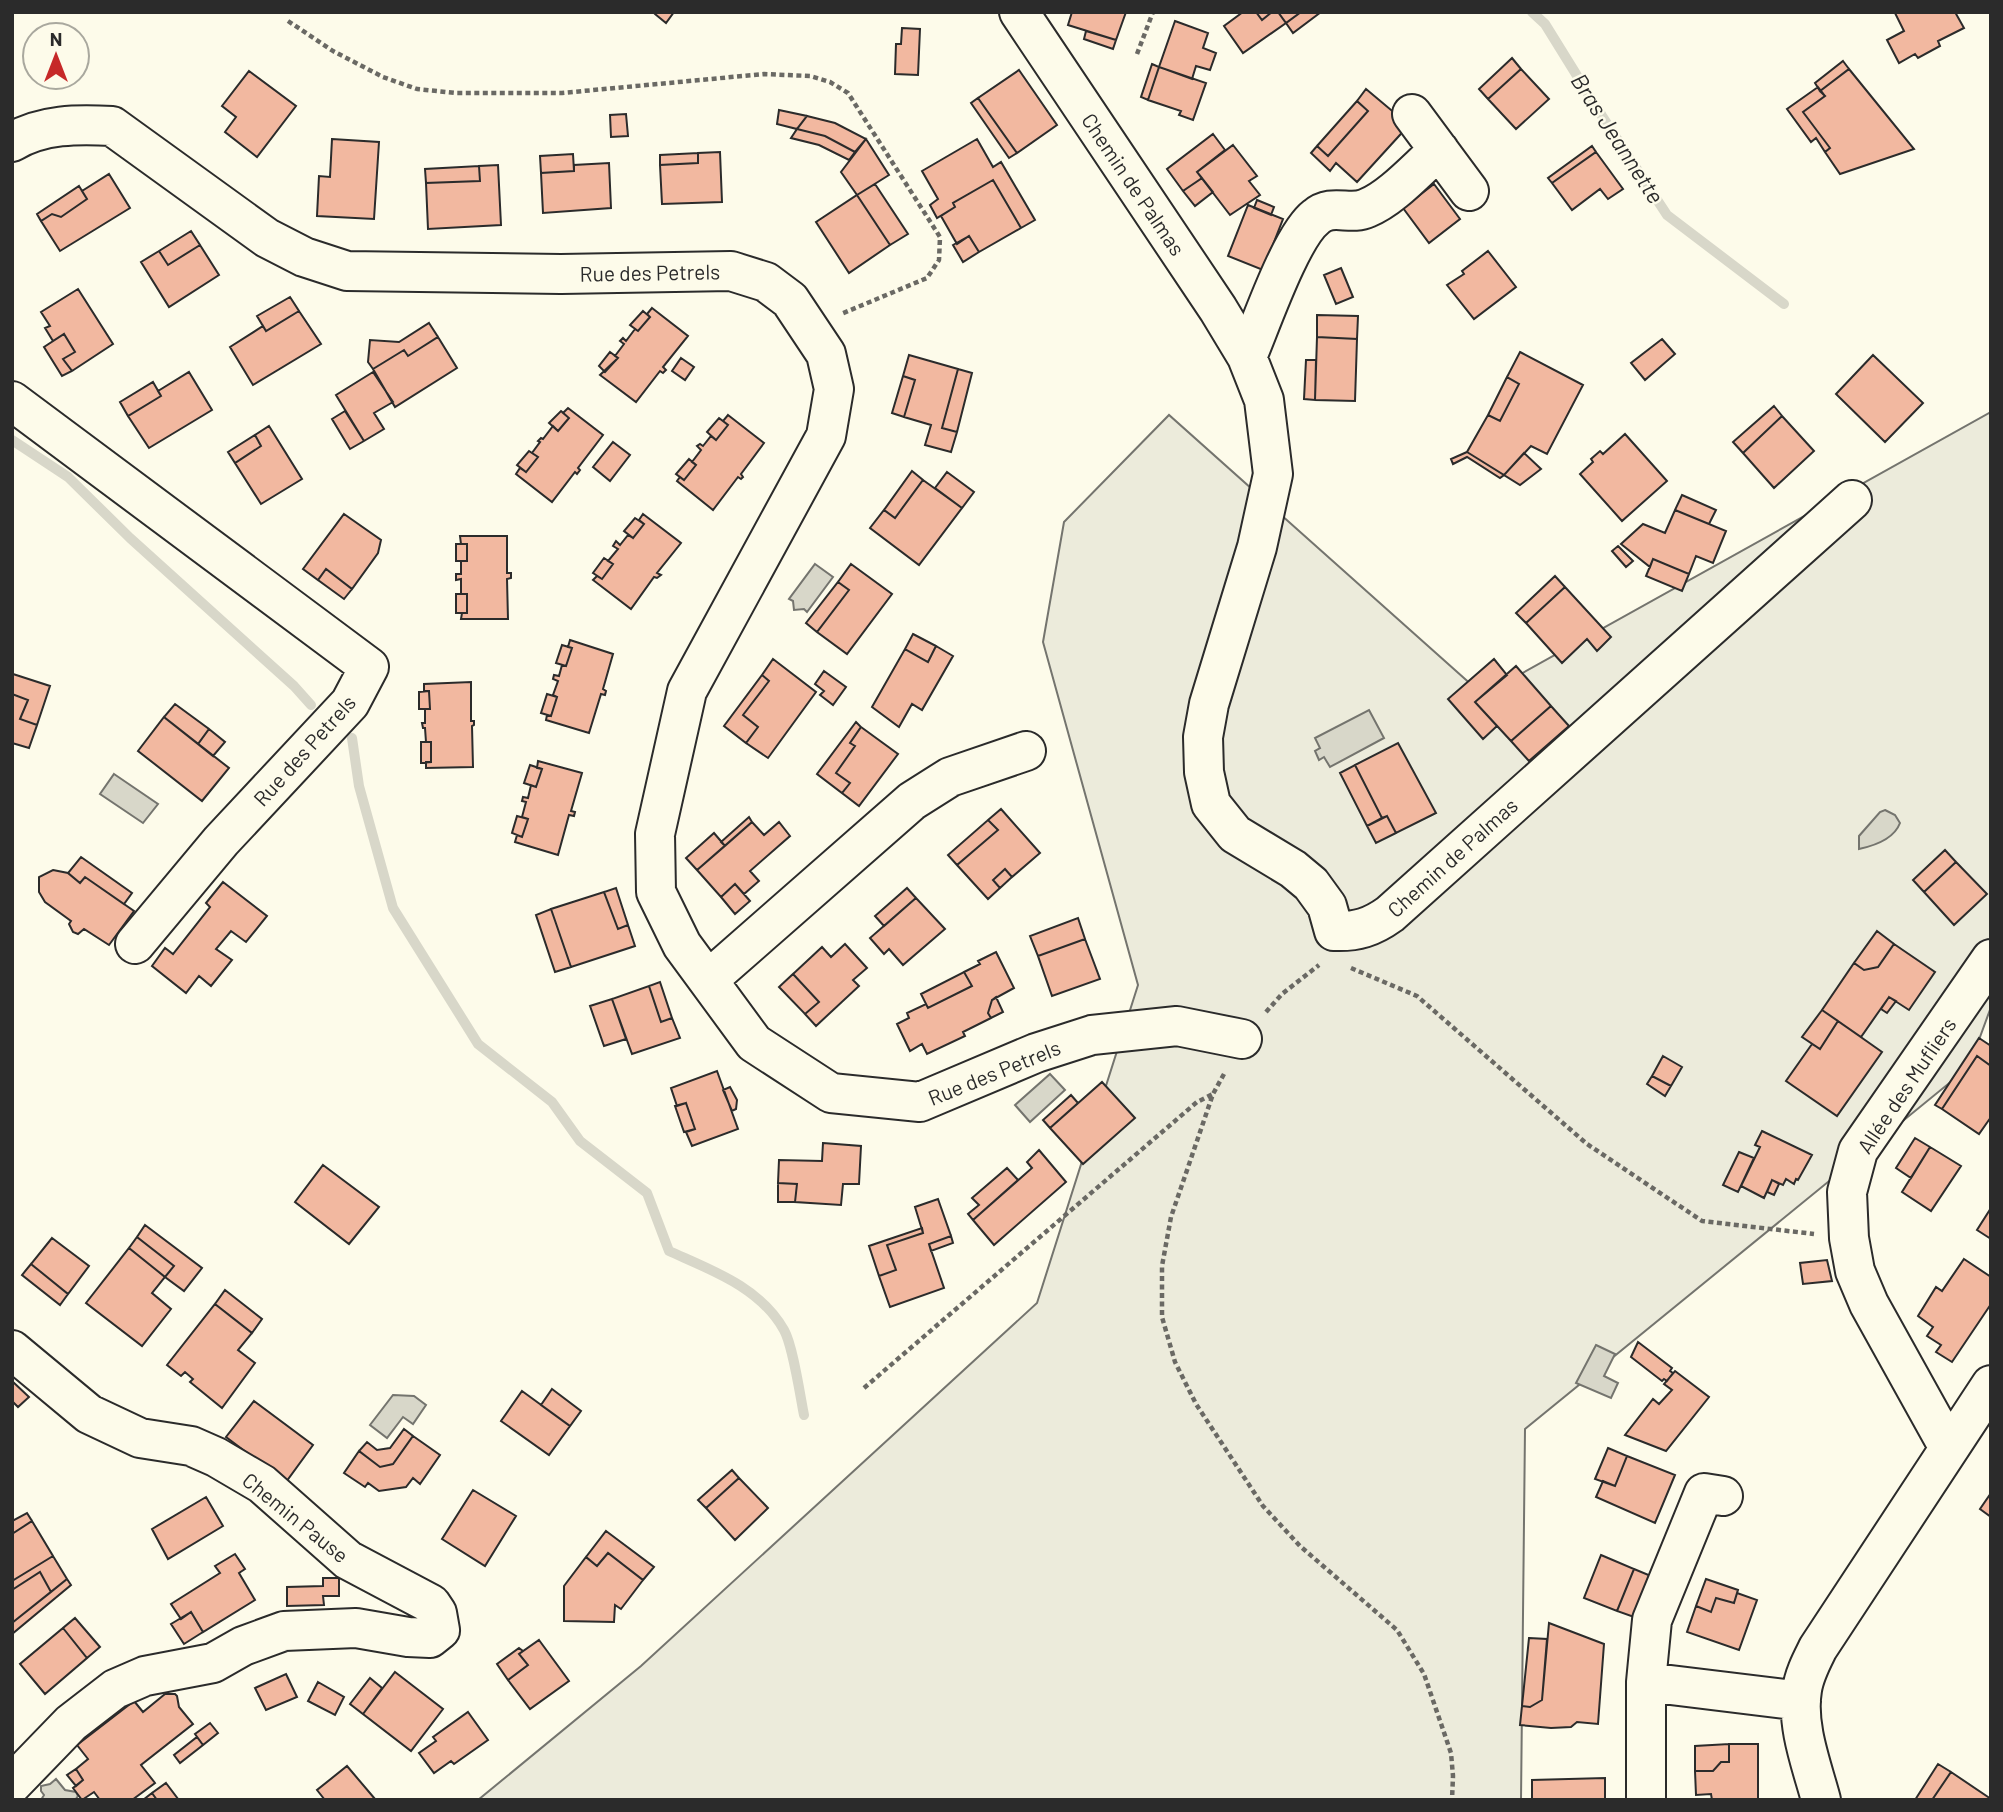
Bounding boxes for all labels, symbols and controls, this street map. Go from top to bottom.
north arrow [21,21,91,91]
text: N [50,27,62,50]
water label: Bras Jeannette [1566,68,1670,208]
street label: Chemin de Palmas [1077,108,1191,260]
street label: Rue des Petrels [579,258,721,286]
street label: Rue des Petrels [248,689,360,811]
street label: Chemin de Palmas [1382,792,1522,922]
street label: Allée des Mufliers [1851,1012,1961,1158]
street label: Rue des Petrels [924,1034,1064,1110]
street label: Chemin Pause [238,1467,354,1567]

